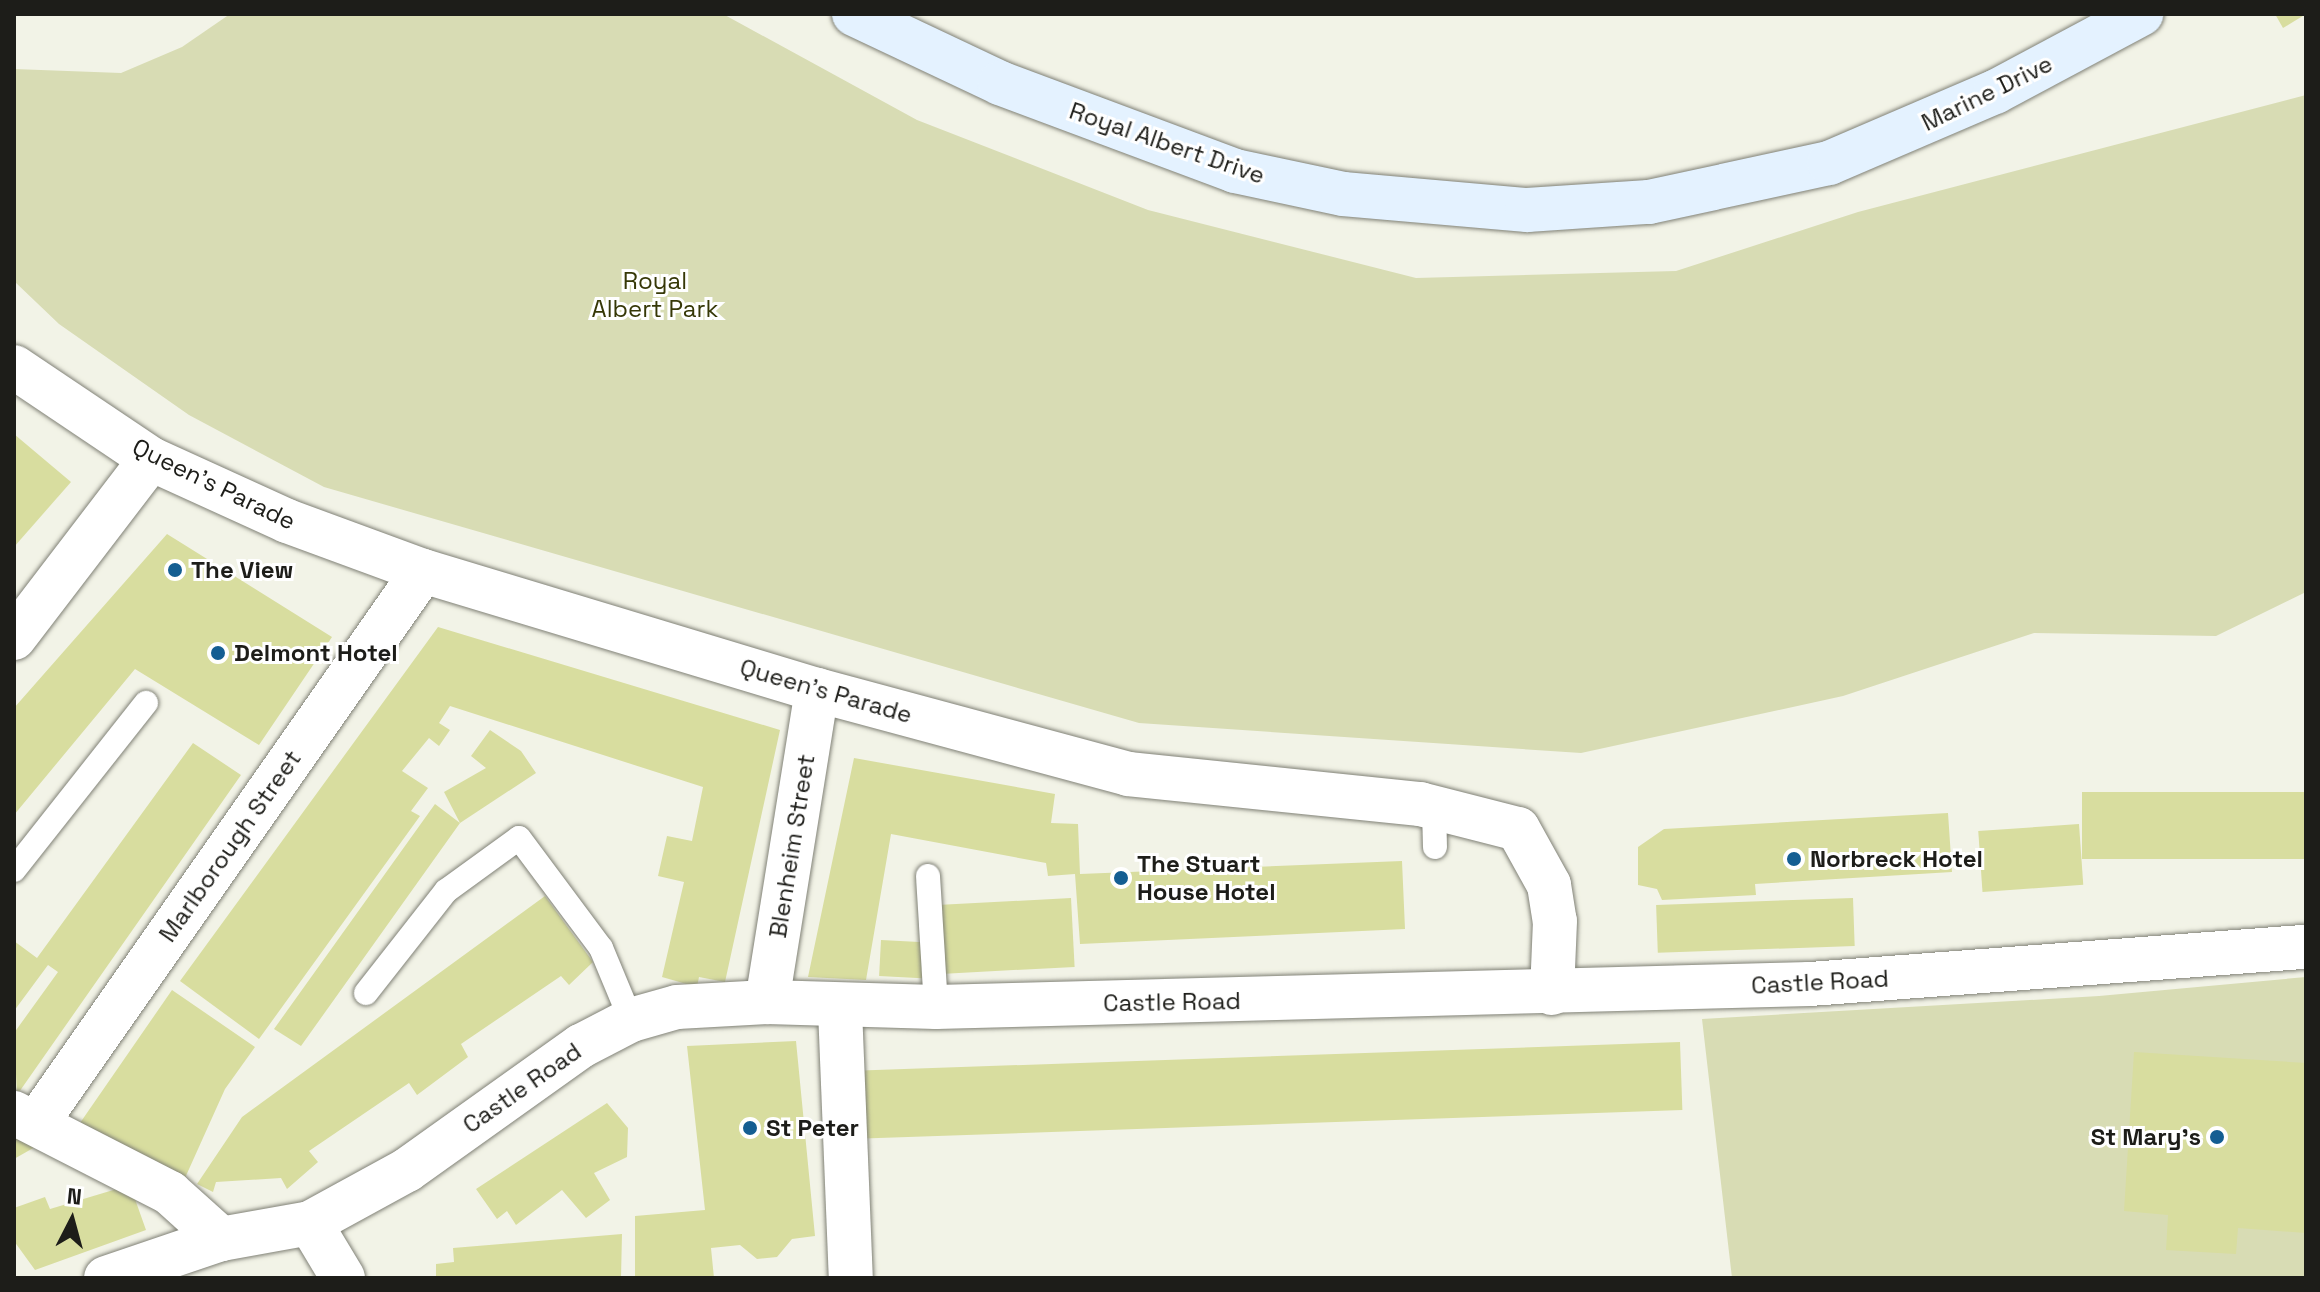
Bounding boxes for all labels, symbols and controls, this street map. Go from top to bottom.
street label: Marine Drive [1917,49,2057,137]
street label: Royal Albert Drive [1065,96,1269,190]
park label: Royal Albert Park [592,267,718,323]
street label: Queen's Parade [128,432,300,536]
place label: The View [191,556,294,584]
marker: The View [166,561,184,579]
place label: Delmont Hotel [234,639,398,667]
marker: Delmont Hotel [209,644,227,662]
street label: Queen's Parade [737,653,915,729]
street label: Marlborough Street [153,745,307,947]
street label: Blenheim Street [763,752,821,940]
place label: Norbreck Hotel [1810,845,1983,873]
place label: The Stuart House Hotel [1137,850,1276,906]
marker: Norbreck Hotel [1785,850,1803,868]
marker: The Stuart House Hotel [1112,869,1130,887]
street label: Castle Road [1750,964,1890,1000]
street label: Castle Road [1103,986,1241,1018]
street label: Castle Road [457,1037,587,1139]
place label: St Peter [766,1114,859,1142]
marker: St Peter [741,1119,759,1137]
place label: St Mary's [2091,1123,2201,1151]
marker: St Mary's [2208,1128,2226,1146]
north arrow [32,1180,112,1260]
text: N [66,1181,83,1211]

